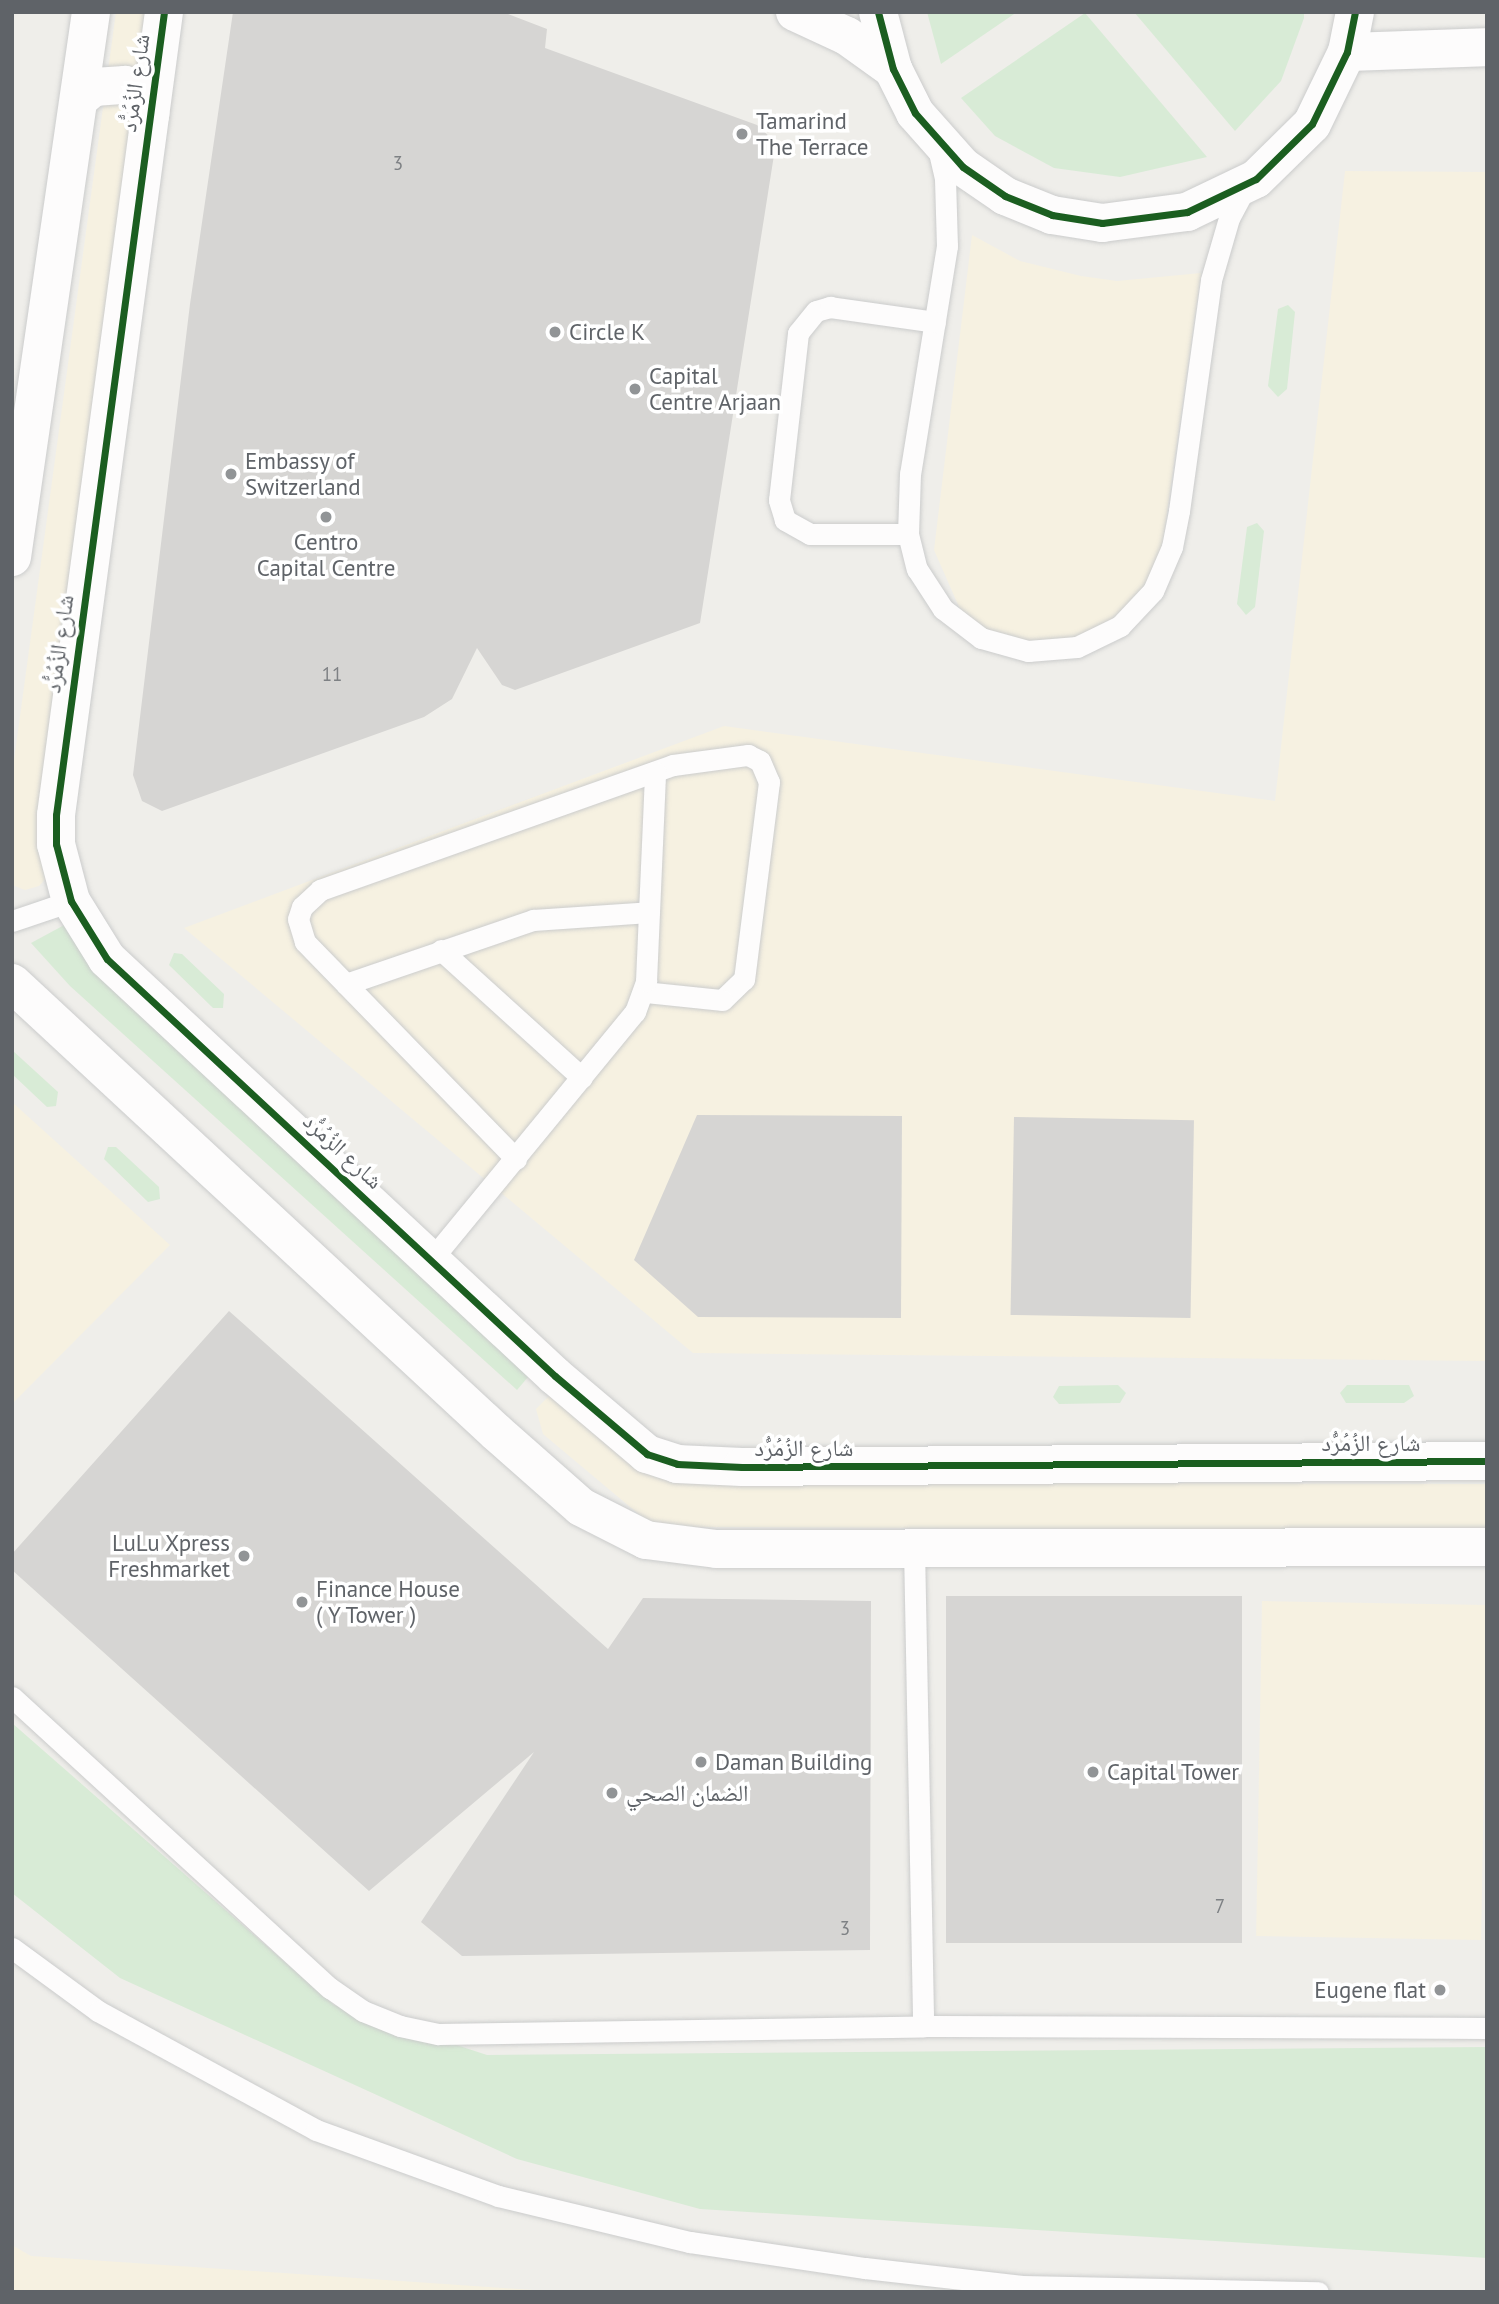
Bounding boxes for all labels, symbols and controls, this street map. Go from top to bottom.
street label: شارع الزُمُرُّد [114,32,156,134]
place label: Tamarind The Terrace [756,107,869,161]
marker: Tamarind The Terrace [734,126,750,142]
house number: 3 [393,153,403,175]
place label: Circle K [569,318,645,346]
marker: Circle K [547,324,563,340]
place label: Capital Centre Arjaan [649,362,782,416]
marker: Capital Centre Arjaan [627,381,643,397]
place label: Embassy of Switzerland [245,447,361,501]
marker: Embassy of Switzerland [223,466,239,482]
marker: Centro Capital Centre [318,509,334,525]
place label: Centro Capital Centre [257,528,395,582]
street label: شارع الزُمُرُّد [38,593,80,695]
house number: 11 [322,664,342,686]
street label: شارع الزُمُرُّد [297,1107,389,1195]
street label: شارع الزُمُرُّد [1322,1429,1420,1457]
street label: شارع الزُمُرُّد [755,1434,853,1462]
place label: LuLu Xpress Freshmarket [108,1529,230,1583]
marker: LuLu Xpress Freshmarket [236,1548,252,1564]
place label: Finance House ( Y Tower ) [316,1575,460,1629]
marker: Finance House ( Y Tower ) [294,1594,310,1610]
place label: Daman Building [715,1748,872,1776]
marker: Daman Building [693,1754,709,1770]
place label: Capital Tower [1107,1758,1240,1786]
marker: Capital Tower [1085,1764,1101,1780]
place label: الضمان الصحي [626,1779,749,1807]
marker: الضمان الصحي [604,1785,620,1801]
house number: 7 [1215,1896,1225,1918]
house number: 3 [840,1918,850,1940]
place label: Eugene flat [1314,1976,1426,2004]
marker: Eugene flat [1432,1982,1448,1998]

